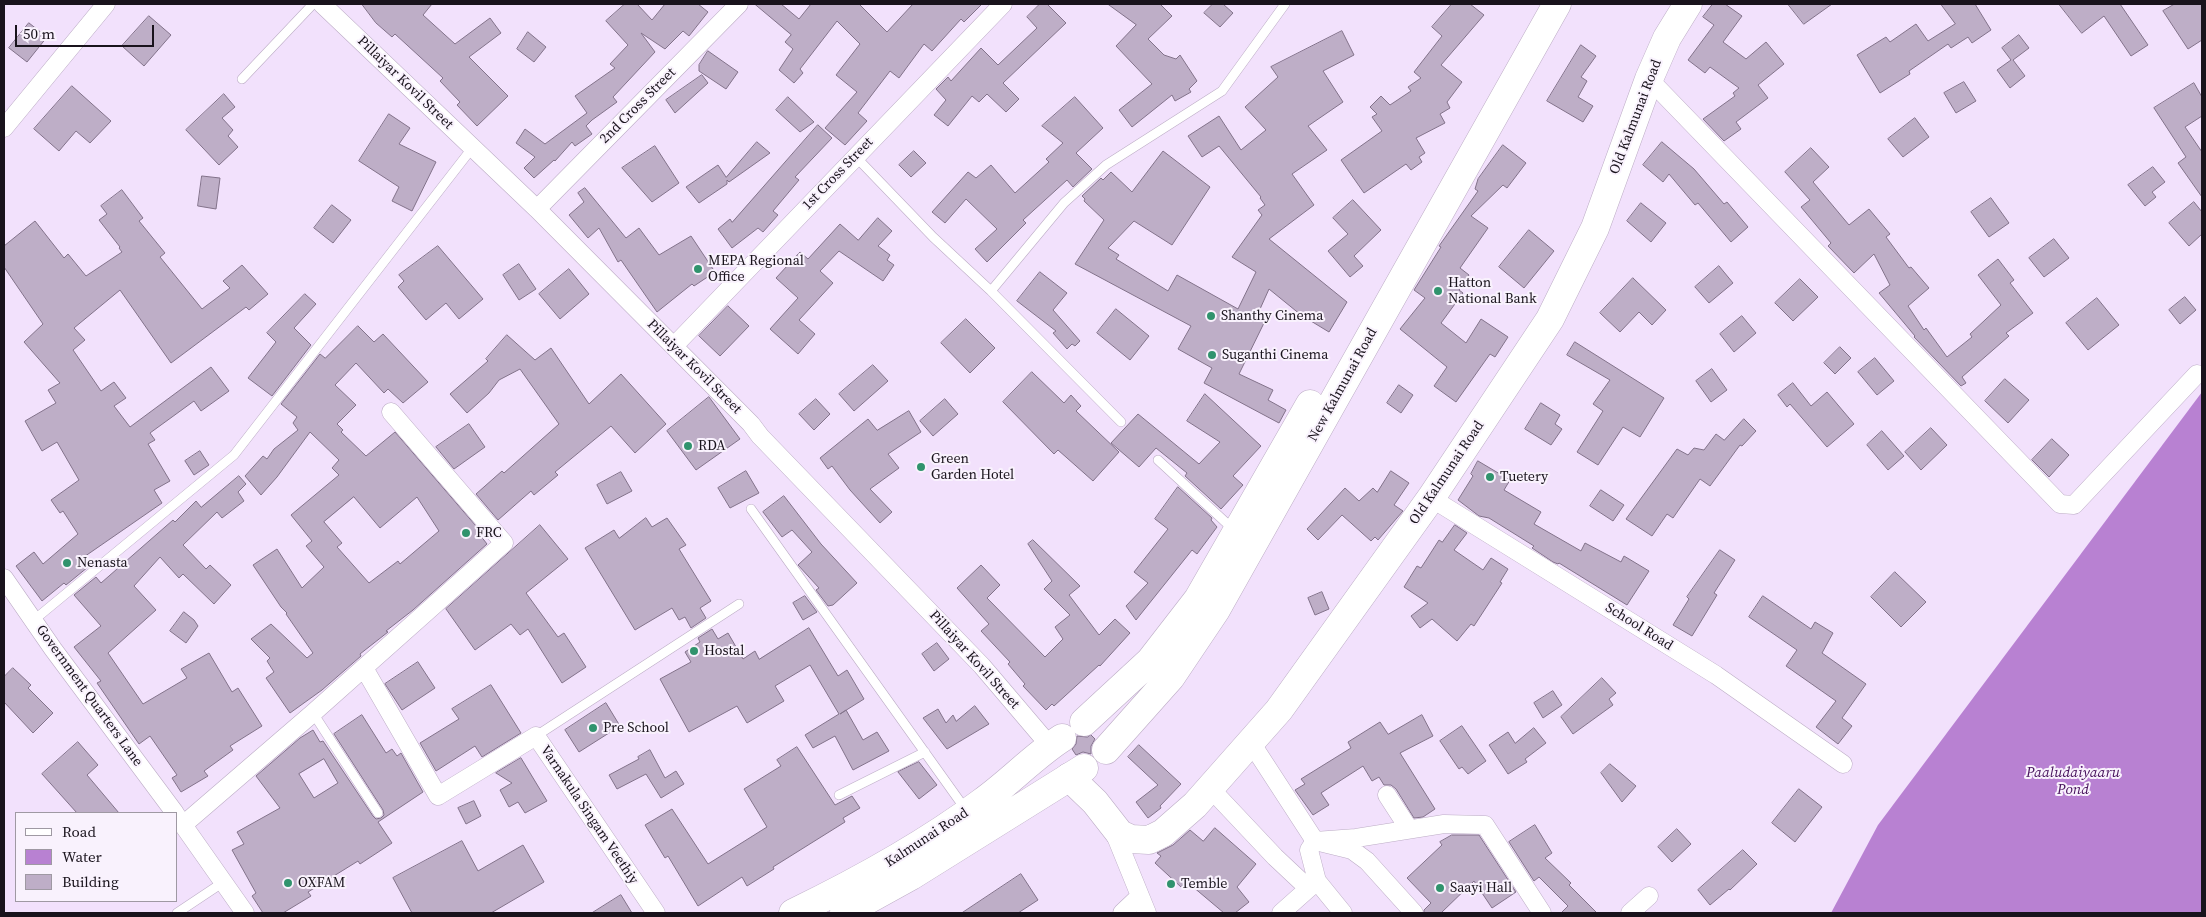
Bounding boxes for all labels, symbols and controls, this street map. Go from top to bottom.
scale bar [18,15,156,47]
text: 50 m [23,23,55,44]
street label: Pillaiyar Kovil Street [354,33,456,133]
street label: Old Kalmunai Road [1606,57,1666,177]
street label: 2nd Cross Street [596,64,680,148]
street label: 1st Cross Street [799,134,877,214]
place label: MEPA Regional Office [708,253,804,286]
marker: MEPA Regional Office [692,263,704,275]
place label: Hatton National Bank [1448,275,1537,308]
marker: Hatton National Bank [1432,285,1444,297]
place label: Shanthy Cinema [1221,308,1323,324]
marker: Shanthy Cinema [1205,310,1217,322]
street label: Pillaiyar Kovil Street [643,316,745,418]
street label: New Kalmunai Road [1305,325,1381,445]
place label: Suganthi Cinema [1222,347,1328,363]
marker: Suganthi Cinema [1206,349,1218,361]
street label: Old Kalmunai Road [1406,418,1488,528]
place label: RDA [698,438,726,454]
marker: RDA [682,440,694,452]
place label: Green Garden Hotel [931,451,1014,484]
marker: Green Garden Hotel [915,461,927,473]
place label: Tuetery [1500,469,1548,485]
marker: Tuetery [1484,471,1496,483]
place label: FRC [476,525,502,541]
marker: FRC [460,527,472,539]
place label: Nenasta [77,555,128,571]
marker: Nenasta [61,557,73,569]
street label: School Road [1602,600,1676,654]
street label: Pillaiyar Kovil Street [925,607,1023,713]
street label: Government Quarters Lane [32,622,146,770]
place label: Hostal [704,643,744,659]
marker: Hostal [688,645,700,657]
place label: Pre School [603,720,669,736]
marker: Pre School [587,722,599,734]
street label: Varnakula Singam Veethiy [536,742,642,888]
water label: Paaludaiyaaru Pond [2026,764,2120,799]
street label: Kalmunai Road [882,805,972,871]
legend [15,812,178,902]
text: Road [62,821,96,842]
text: Water [62,846,102,867]
text: Building [62,871,119,892]
place label: OXFAM [298,875,345,891]
place label: Temble [1181,876,1227,892]
marker: OXFAM [282,877,294,889]
marker: Temble [1165,878,1177,890]
place label: Saayi Hall [1450,880,1512,896]
marker: Saayi Hall [1434,882,1446,894]

